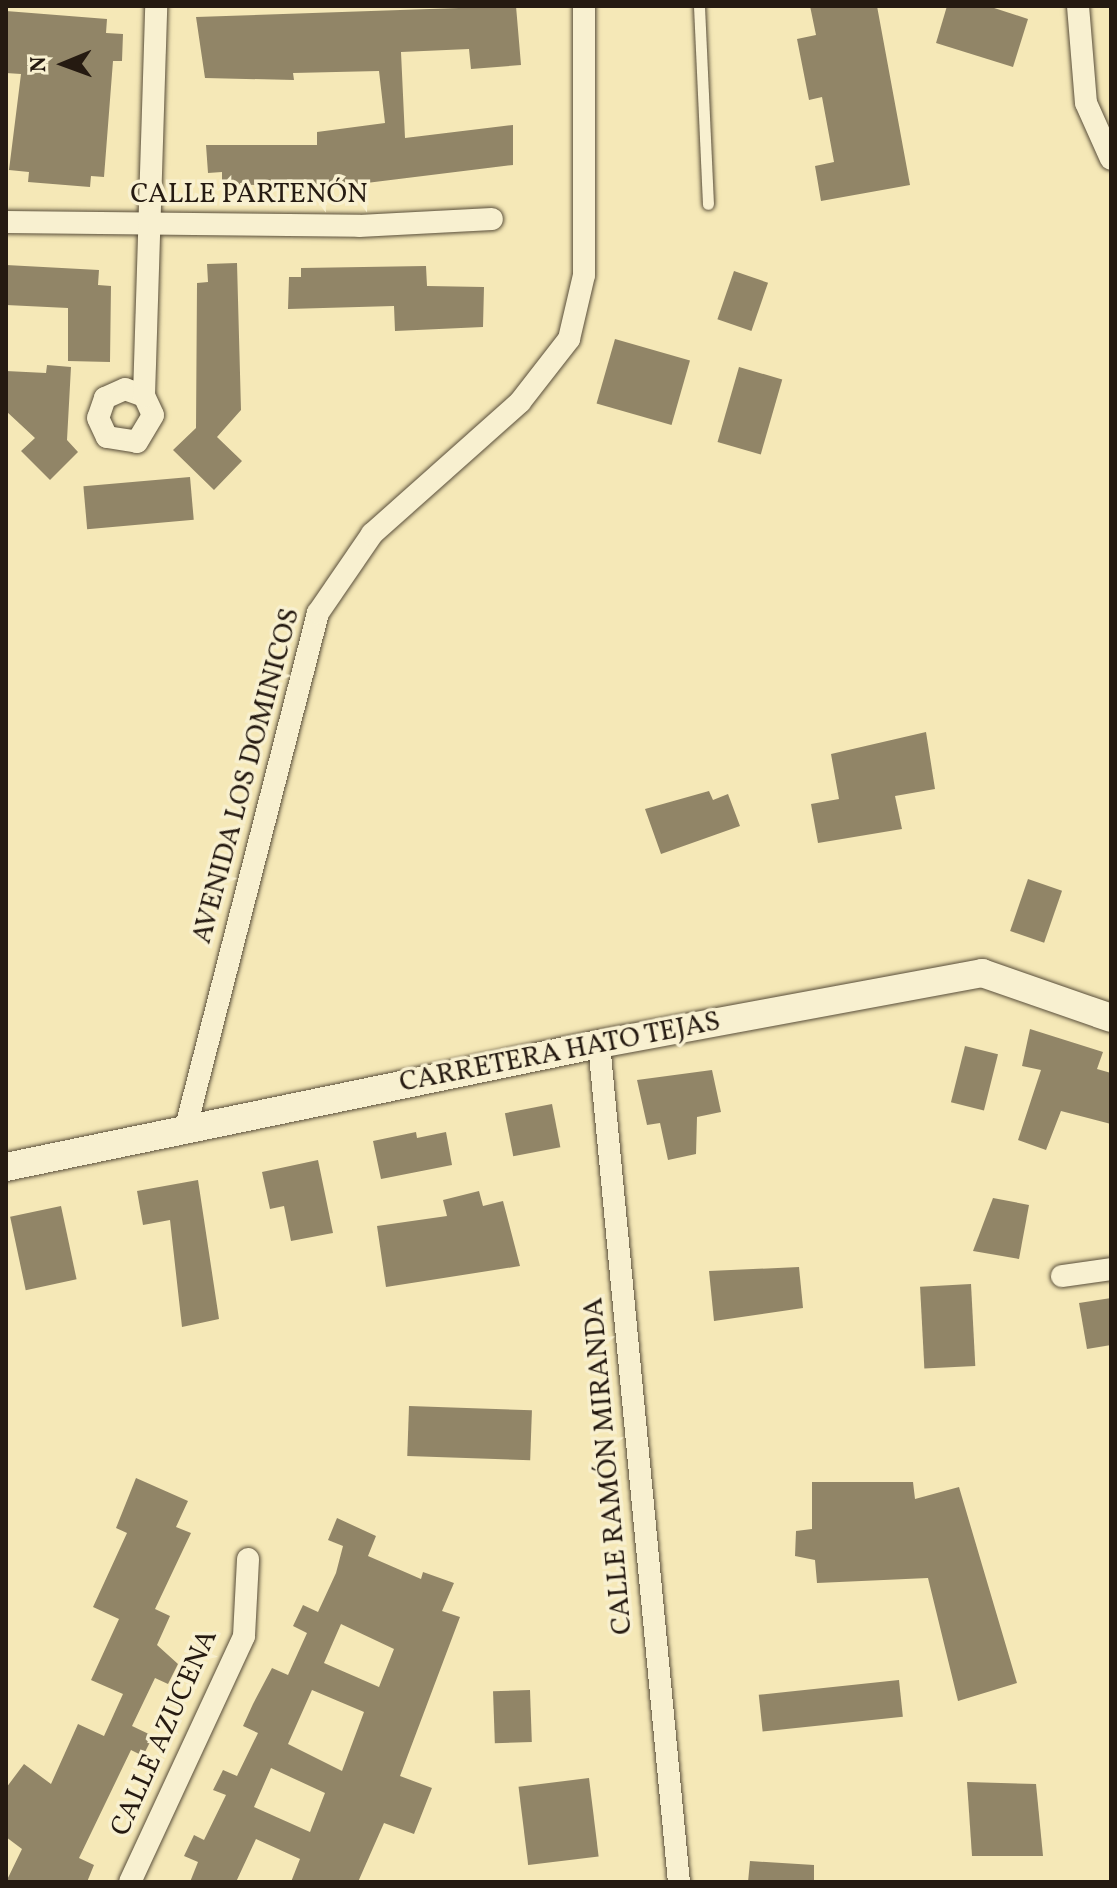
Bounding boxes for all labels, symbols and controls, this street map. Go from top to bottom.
north arrow [24,24,104,104]
text: N [24,56,55,73]
street label: CALLE PARTENÓN [130,178,368,212]
street label: AVENIDA LOS DOMINICOS [186,605,308,947]
street label: CARRETERA HATO TEJAS [396,1005,724,1101]
street label: CALLE RAMÓN MIRANDA [578,1296,640,1636]
street label: CALLE AZUCENA [104,1625,226,1841]

